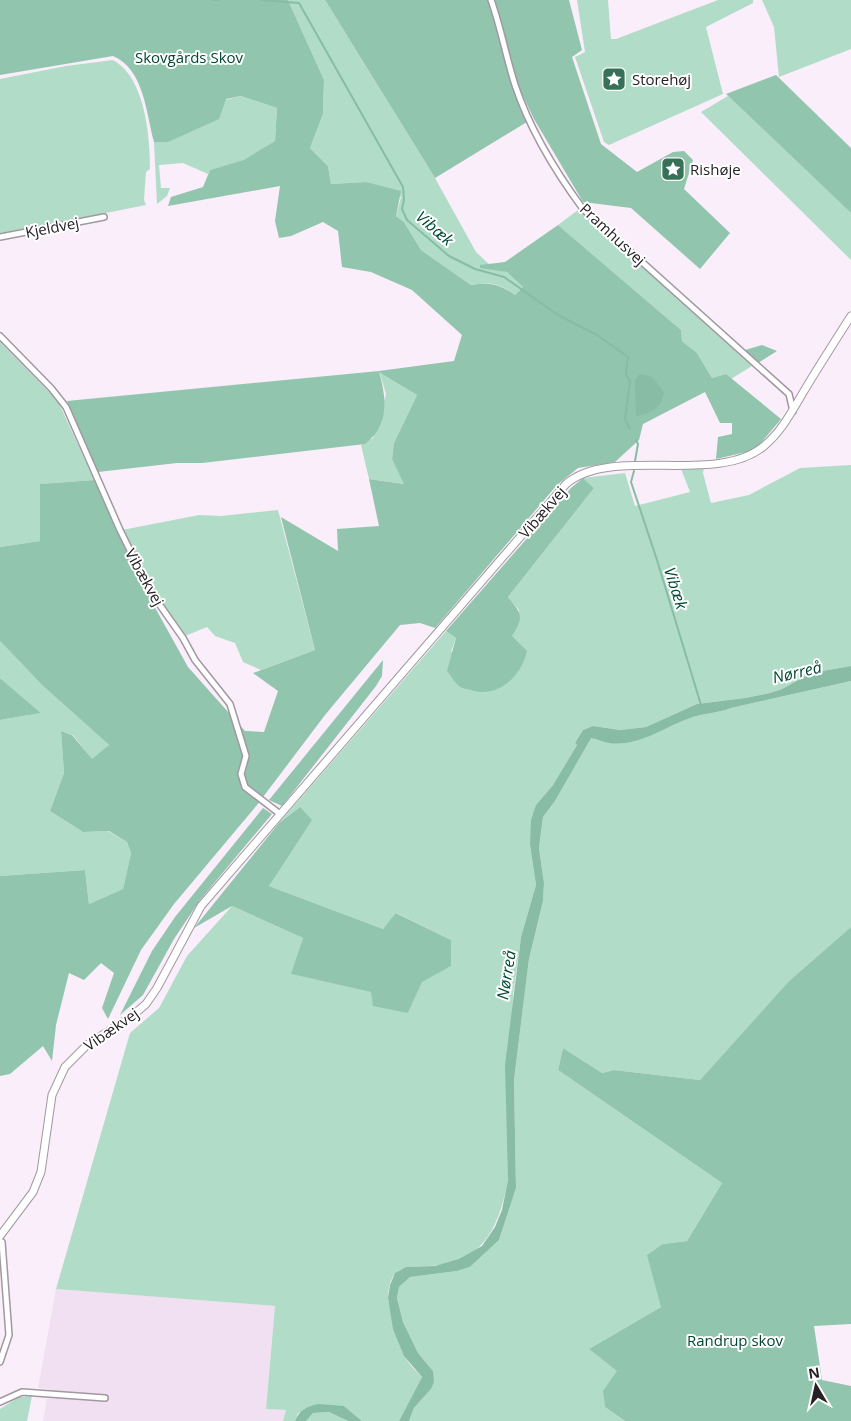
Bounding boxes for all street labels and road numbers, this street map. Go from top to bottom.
street label: Pramhusvej [576,199,650,269]
street label: Kjeldvej [24,212,80,242]
street label: Vibækvej [514,482,570,542]
street label: Vibækvej [121,545,169,609]
street label: Vibækvej [80,1003,142,1055]

